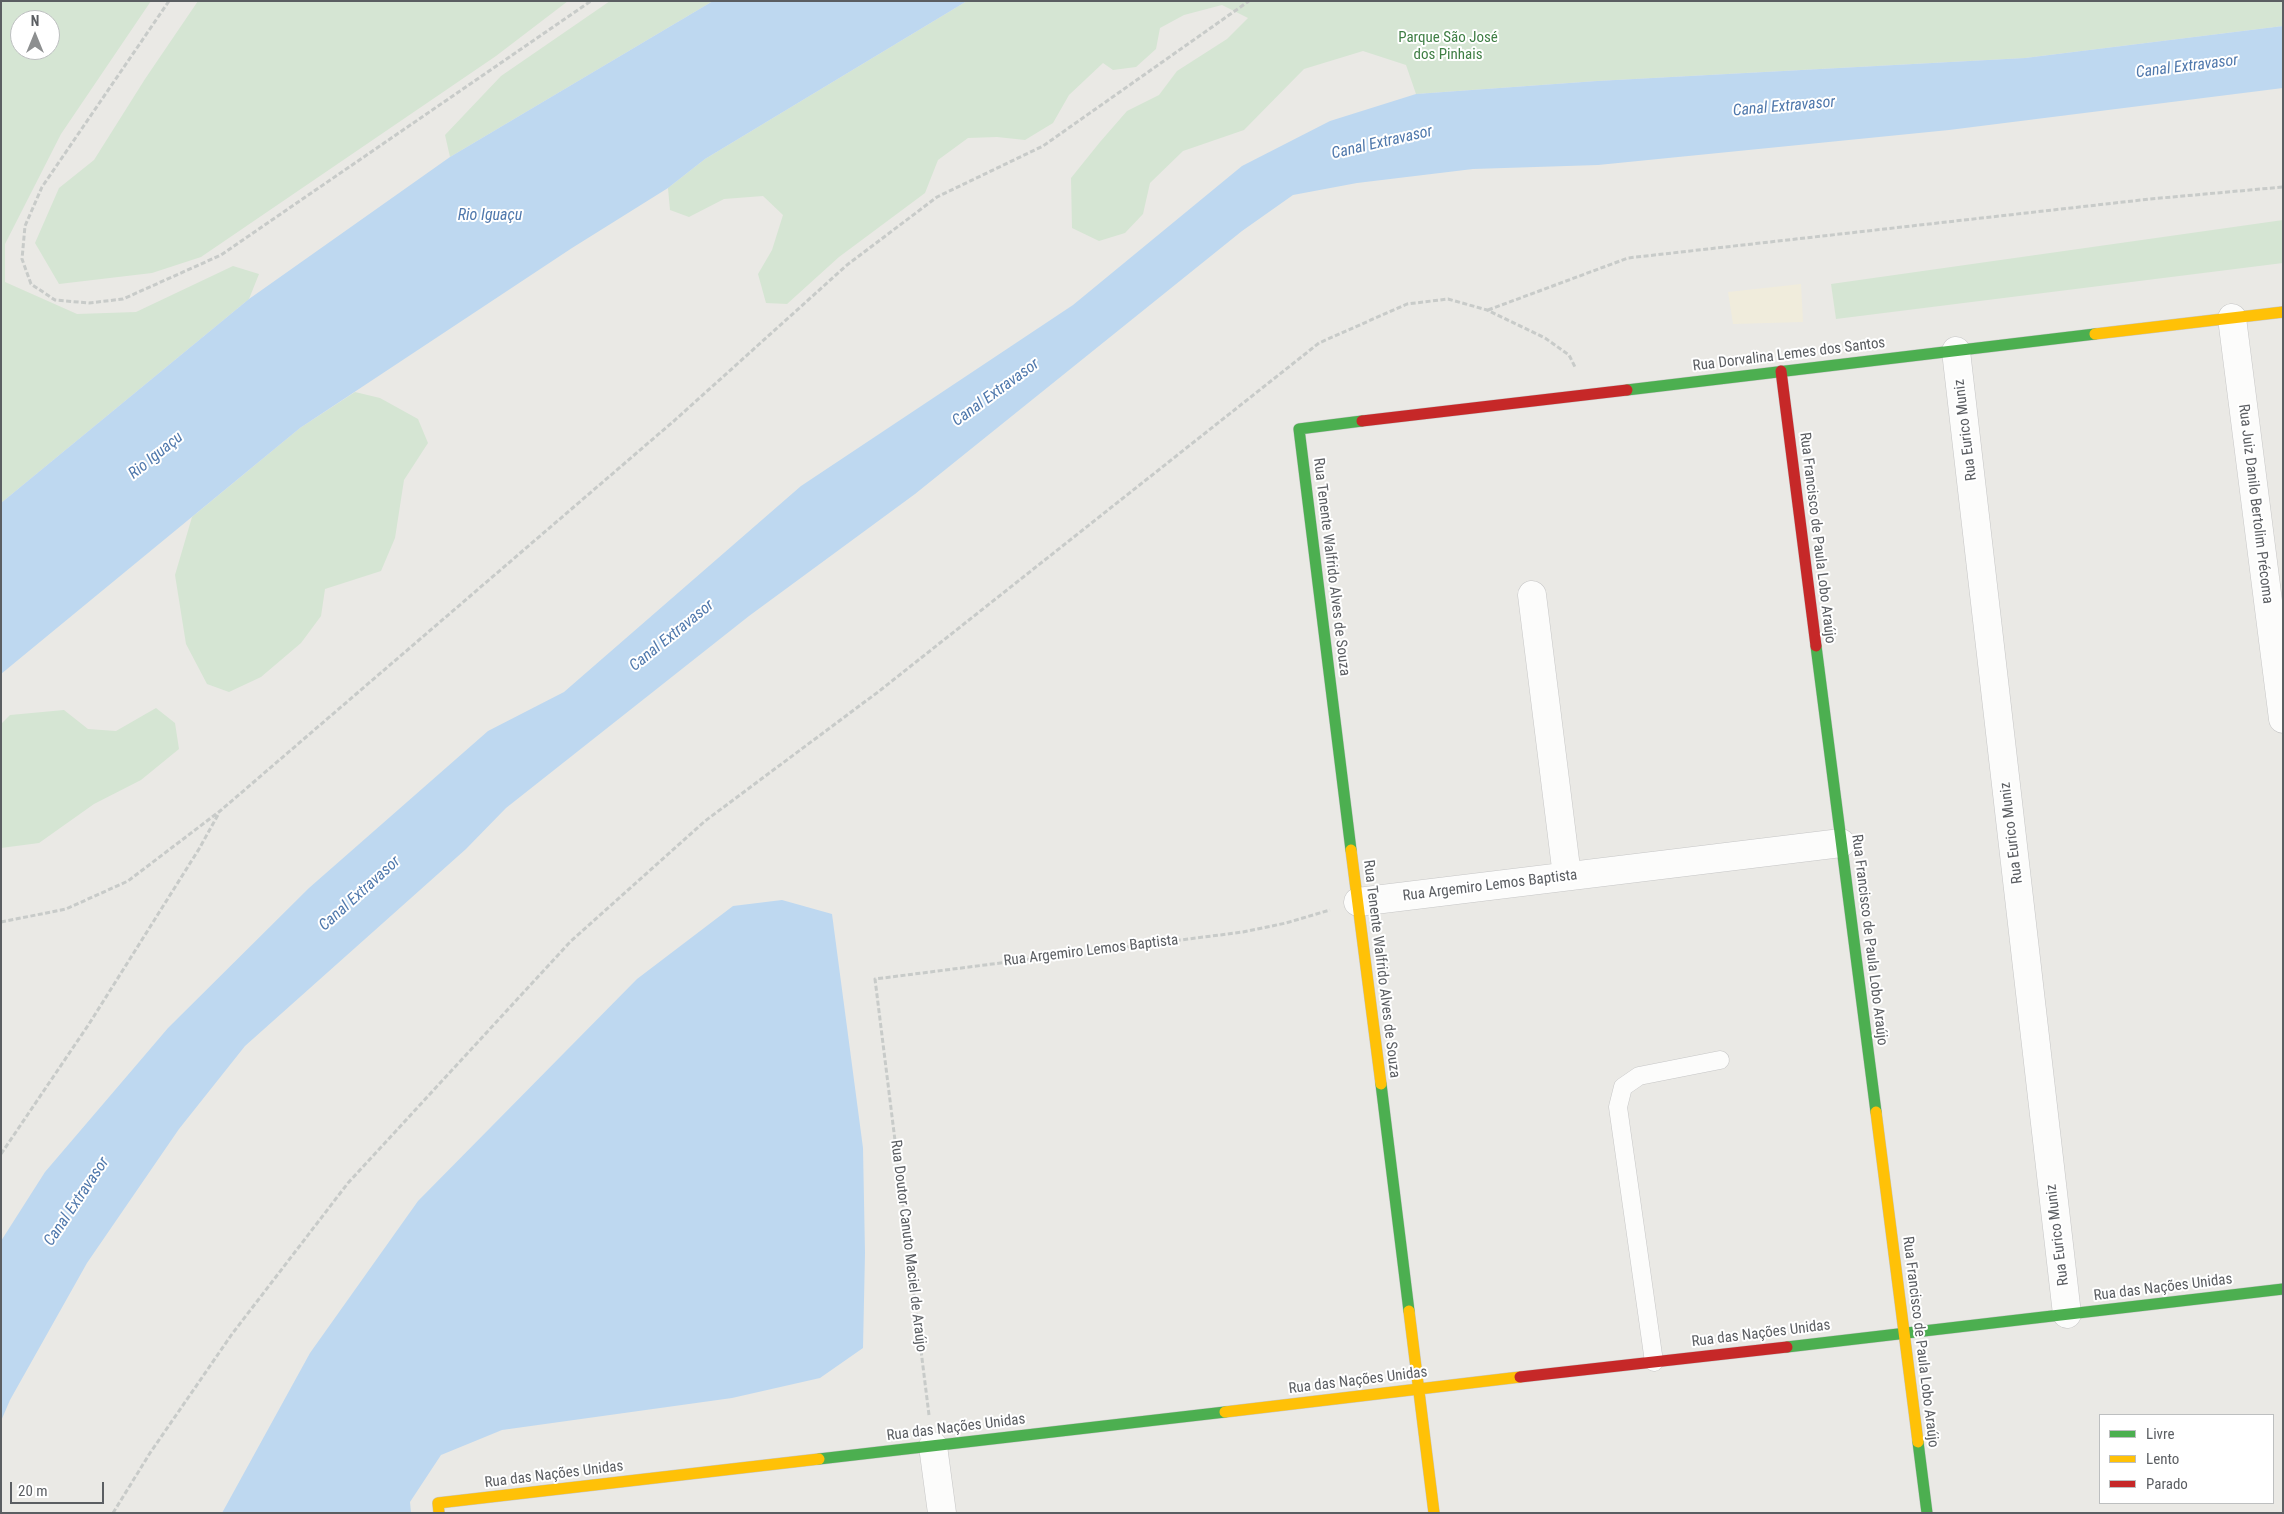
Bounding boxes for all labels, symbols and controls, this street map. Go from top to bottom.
north arrow [10,10,60,60]
text: N [31,13,39,29]
park label: Parque São José dos Pinhais [1398,29,1498,64]
water label: Canal Extravasor [2135,51,2239,83]
water label: Canal Extravasor [1732,93,1836,121]
water label: Canal Extravasor [1330,122,1434,164]
water label: Rio Iguaçu [458,206,522,226]
street label: Rua Dorvalina Lemes dos Santos [1692,334,1886,376]
water label: Canal Extravasor [949,355,1043,431]
street label: Rua Eurico Muniz [1951,378,1981,482]
street label: Rua Juiz Danilo Bertolim Précoma [2234,403,2276,605]
water label: Rio Iguaçu [125,428,187,484]
street label: Rua Francisco de Paula Lobo Araújo [1795,431,1839,645]
street label: Rua Tenente Walfrido Alves de Souza [1309,457,1353,677]
water label: Canal Extravasor [626,596,718,676]
street label: Rua Eurico Muniz [1997,781,2027,885]
street label: Rua Francisco de Paula Lobo Araújo [1847,833,1891,1047]
water label: Canal Extravasor [315,852,405,936]
street label: Rua Tenente Walfrido Alves de Souza [1359,859,1403,1079]
street label: Rua Argemiro Lemos Baptista [1402,866,1578,906]
street label: Rua Argemiro Lemos Baptista [1003,931,1179,971]
street label: Rua Doutor Canuto Maciel de Araújo [886,1139,930,1353]
water label: Canal Extravasor [40,1154,114,1250]
street label: Rua Eurico Muniz [2043,1183,2073,1287]
street label: Rua Francisco de Paula Lobo Araújo [1898,1235,1942,1449]
street label: Rua das Nações Unidas [2093,1271,2233,1305]
street label: Rua das Nações Unidas [1691,1317,1831,1351]
street label: Rua das Nações Unidas [1288,1364,1428,1398]
street label: Rua das Nações Unidas [886,1411,1026,1445]
legend [2099,1414,2274,1504]
text: Livre [2146,1425,2174,1443]
text: Lento [2146,1450,2179,1468]
street label: Rua das Nações Unidas [484,1458,624,1492]
scale bar [12,1472,106,1504]
text: Parado [2146,1475,2188,1493]
text: 20 m [18,1482,48,1500]

